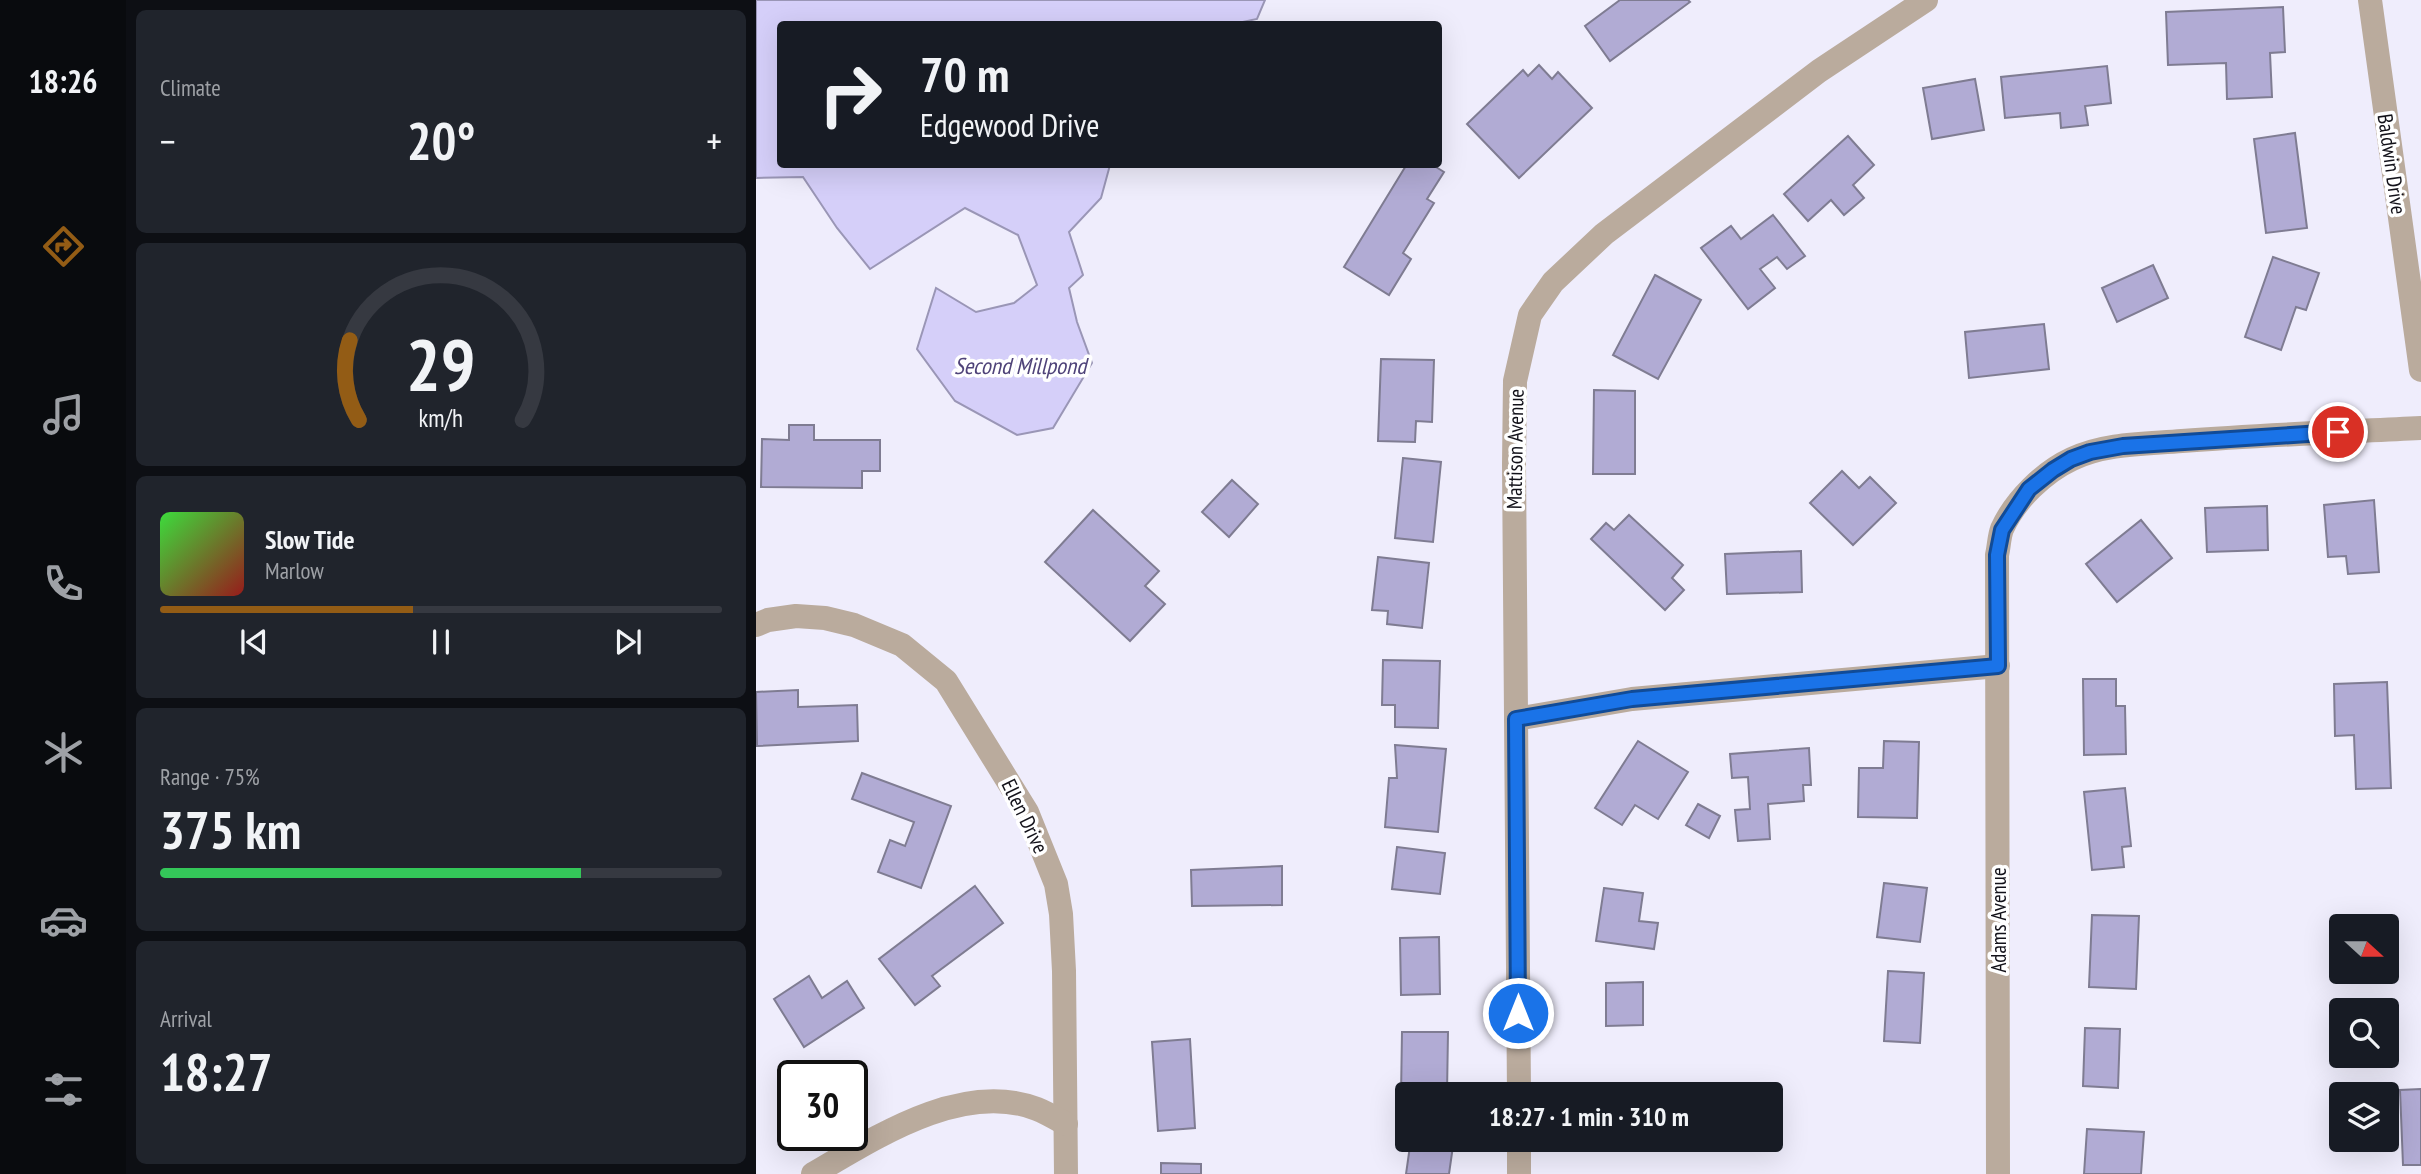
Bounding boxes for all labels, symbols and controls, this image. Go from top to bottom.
text: 70 m [920,42,1009,106]
icon: right [805,49,896,140]
text: 18:26 [28,60,98,102]
text: Climate [160,73,221,102]
text: Edgewood Drive [920,104,1099,146]
text: 20° [407,107,475,174]
street label: Baldwin Drive [2372,112,2412,216]
text: − [160,116,176,165]
text: + [706,116,722,165]
icon: directions [39,222,88,271]
text: 29 [406,317,476,411]
water label: Second Millpond [954,351,1089,380]
street label: Mattison Avenue [1500,389,1530,509]
icon: music [39,390,88,439]
text: km/h [419,402,463,434]
pin [2308,402,2368,462]
icon: arrive [2319,413,2357,451]
text: Slow Tide [265,523,355,556]
text: Marlow [265,556,324,585]
icon: phone [39,559,88,608]
icon: previous [235,623,273,661]
icon: pause [422,623,460,661]
icon: next [609,623,647,661]
icon: climate [39,728,88,777]
text: Range · 75% [160,762,260,791]
street label: Ellen Drive [995,774,1055,858]
text: 375 km [160,796,301,863]
street label: Adams Avenue [1985,867,2012,973]
icon: car [39,896,88,945]
north arrow [2329,914,2399,984]
map controls [2329,914,2399,1152]
position arrow [1481,976,1555,1050]
button: search [2329,998,2399,1068]
text: Arrival [160,1004,212,1033]
text: 18:27 [160,1038,272,1105]
speed limit sign: 30 [777,1060,868,1151]
icon: filters [39,1065,88,1114]
button: layers [2329,1082,2399,1152]
text: 18:27 · 1 min · 310 m [1489,1100,1689,1133]

